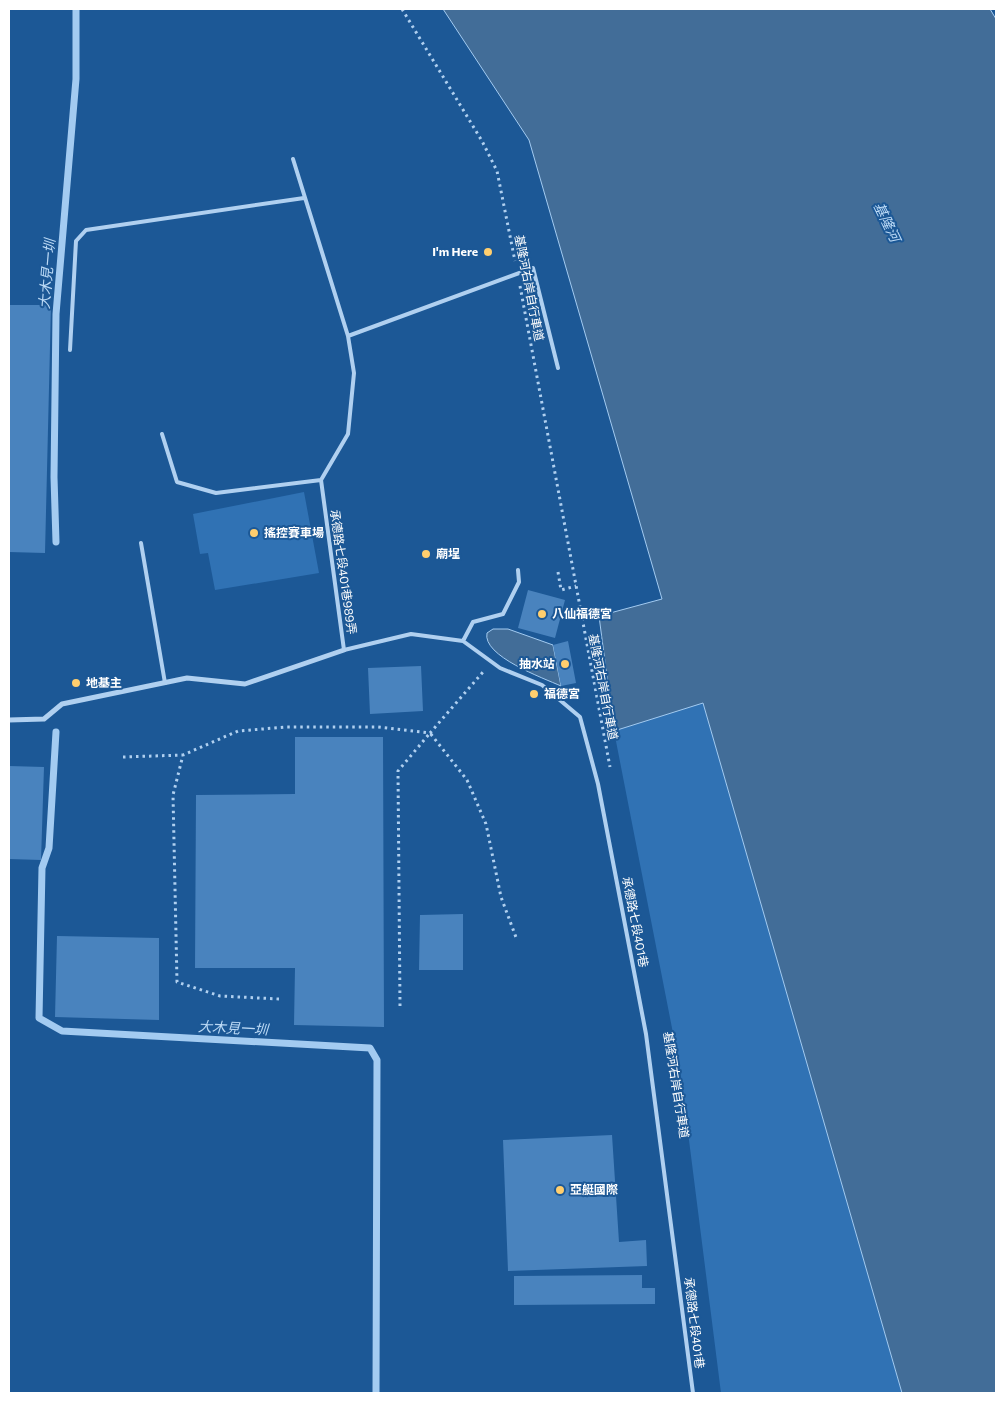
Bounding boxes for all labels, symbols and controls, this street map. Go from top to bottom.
water label: 基隆河 [871,199,906,247]
street label: 基隆河右岸自行車道 [513,233,547,342]
water label: 大木見一圳 [35,236,58,310]
place label: I'm Here [432,244,478,258]
marker: I'm Here [482,246,494,258]
street label: 承德路七段401巷989弄 [328,508,360,635]
place label: 搖控賽車場 [264,525,324,539]
marker: 搖控賽車場 [248,527,260,539]
place label: 廟埕 [436,546,460,560]
marker: 廟埕 [420,548,432,560]
place label: 八仙福德宮 [552,606,612,620]
marker: 八仙福德宮 [536,608,548,620]
street label: 基隆河右岸自行車道 [587,632,621,741]
place label: 抽水站 [519,656,555,670]
marker: 抽水站 [559,658,571,670]
place label: 地基主 [86,675,122,689]
marker: 地基主 [70,677,82,689]
place label: 福德宮 [544,686,580,700]
marker: 福德宮 [528,688,540,700]
street label: 承德路七段401巷 [620,875,652,968]
water label: 大木見一圳 [198,1017,270,1038]
street label: 基隆河右岸自行車道 [662,1030,692,1139]
place label: 亞艇國際 [570,1182,618,1196]
marker: 亞艇國際 [554,1184,566,1196]
street label: 承德路七段401巷 [682,1276,708,1369]

